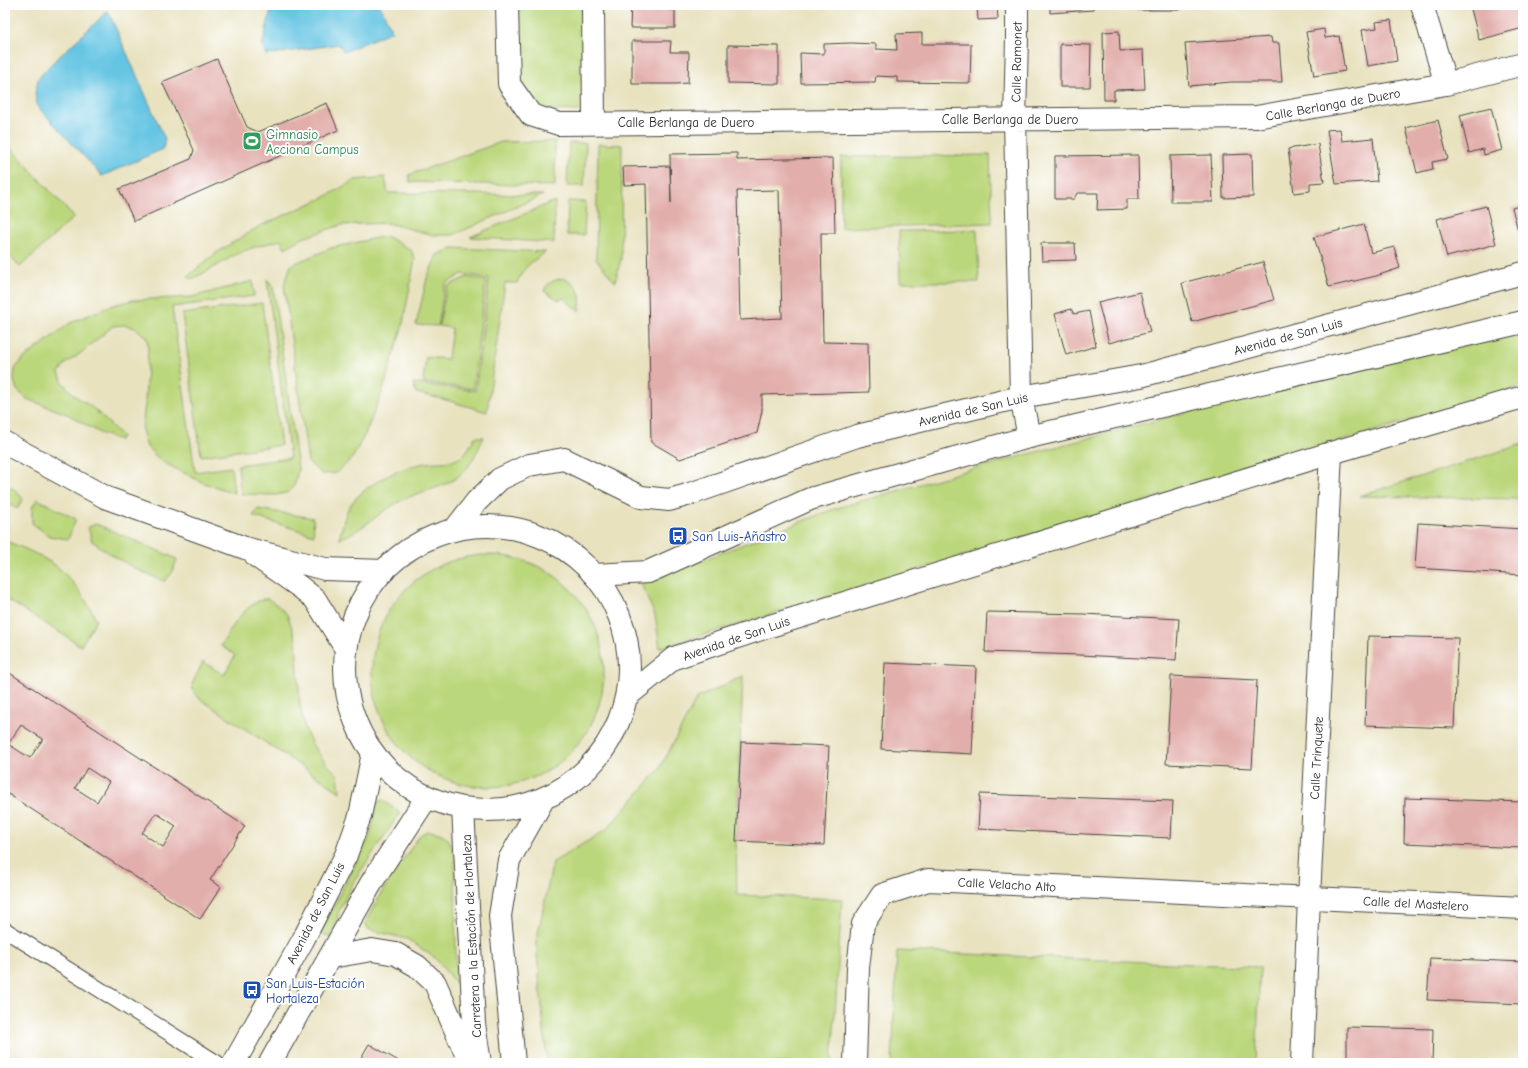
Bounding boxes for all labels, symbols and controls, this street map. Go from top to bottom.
street label: Calle Ramonet [1008,20,1025,102]
street label: Calle Berlanga de Duero [1265,85,1402,124]
street label: Calle Berlanga de Duero [942,112,1078,127]
street label: Calle Berlanga de Duero [618,115,754,130]
place label: Gimnasio Acciona Campus [266,127,359,157]
sports icon: Gimnasio Acciona Campus [241,130,263,152]
street label: Avenida de San Luis [1232,315,1344,358]
street label: Avenida de San Luis [917,390,1029,429]
bus stop icon: San Luis-Añastro [667,525,689,547]
place label: San Luis-Añastro [692,529,787,544]
street label: Avenida de San Luis [681,613,791,664]
street label: Calle Trinquete [1307,716,1326,800]
street label: Carretera a la Estación de Hortaleza [459,834,484,1038]
street label: Avenida de San Luis [283,860,348,966]
street label: Calle Velacho Alto [957,874,1057,895]
street label: Calle del Mastelero [1363,893,1469,914]
place label: San Luis-Estación Hortaleza [266,976,365,1006]
bus stop icon: San Luis-Estación Hortaleza [241,979,263,1001]

